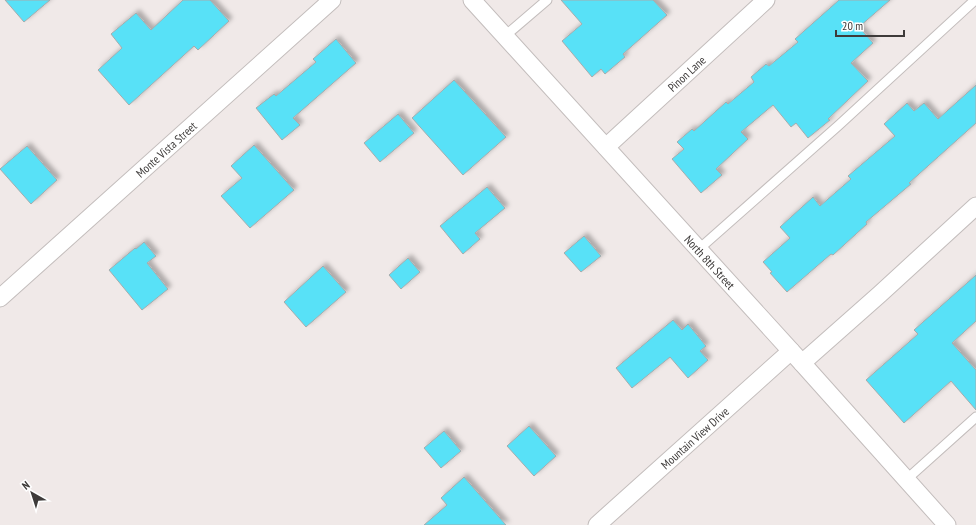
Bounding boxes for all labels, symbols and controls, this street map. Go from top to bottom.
scale bar [836,12,904,38]
text: 20 m [842,18,863,33]
street label: Pinon Lane [664,52,708,94]
street label: Monte Vista Street [133,117,200,180]
street label: North 8th Street [682,232,739,293]
street label: Mountain View Drive [658,403,732,472]
north arrow [12,473,52,513]
text: N [19,478,32,493]

